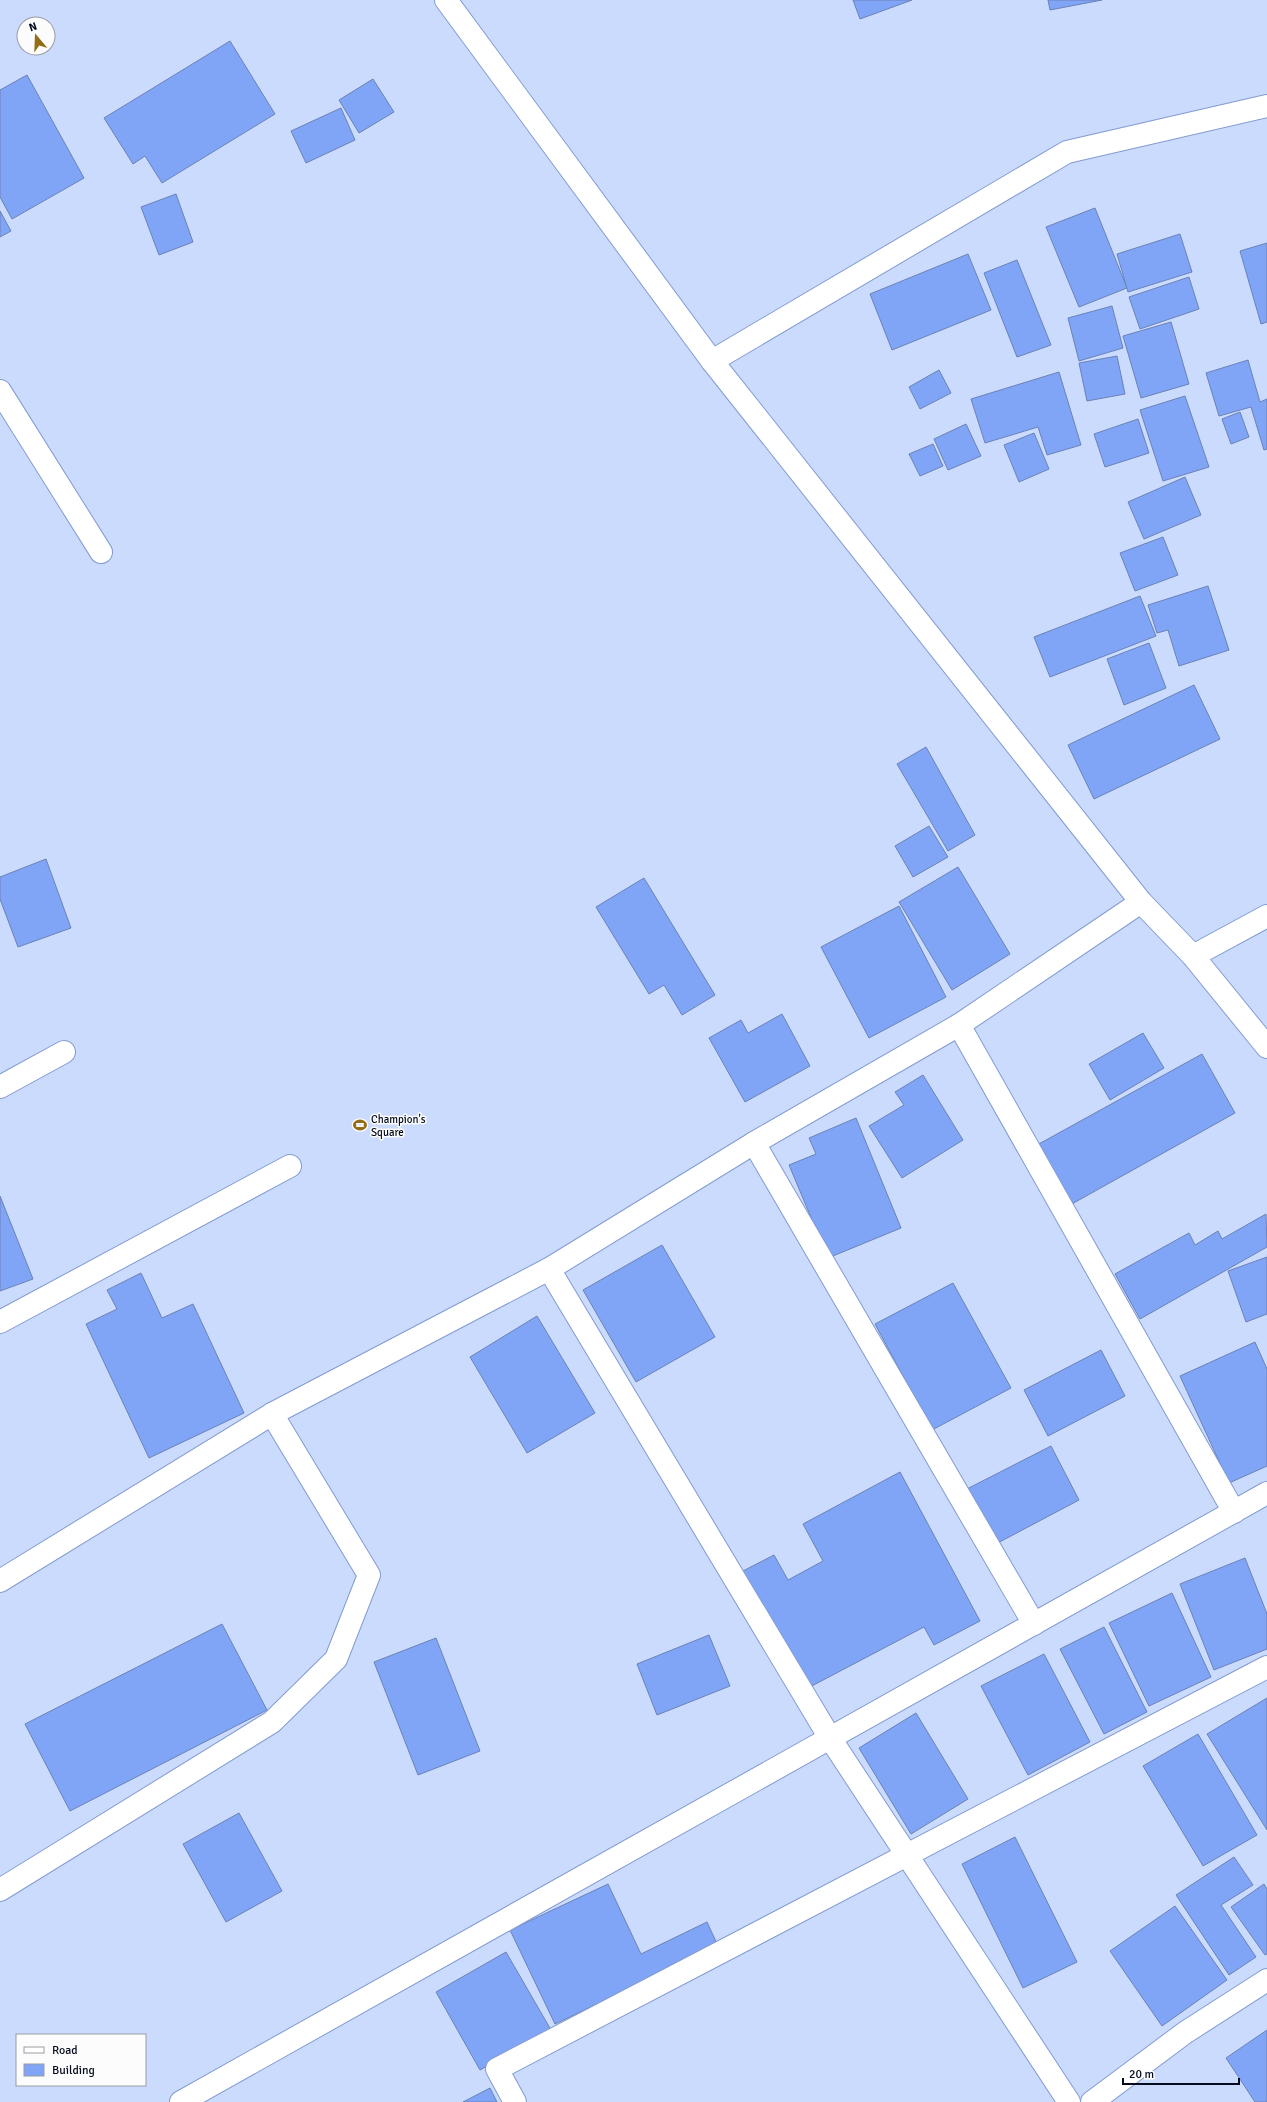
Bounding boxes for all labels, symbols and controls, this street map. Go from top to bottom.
north arrow [16,16,56,56]
text: N [27,20,39,34]
place label: Champion's Square [371,1113,426,1139]
sports icon: Champion's Square [352,1117,368,1133]
legend [16,2034,146,2086]
text: Road [52,2043,78,2058]
scale bar [1123,2060,1239,2086]
text: Building [52,2063,95,2078]
text: 20 m [1129,2067,1154,2082]

